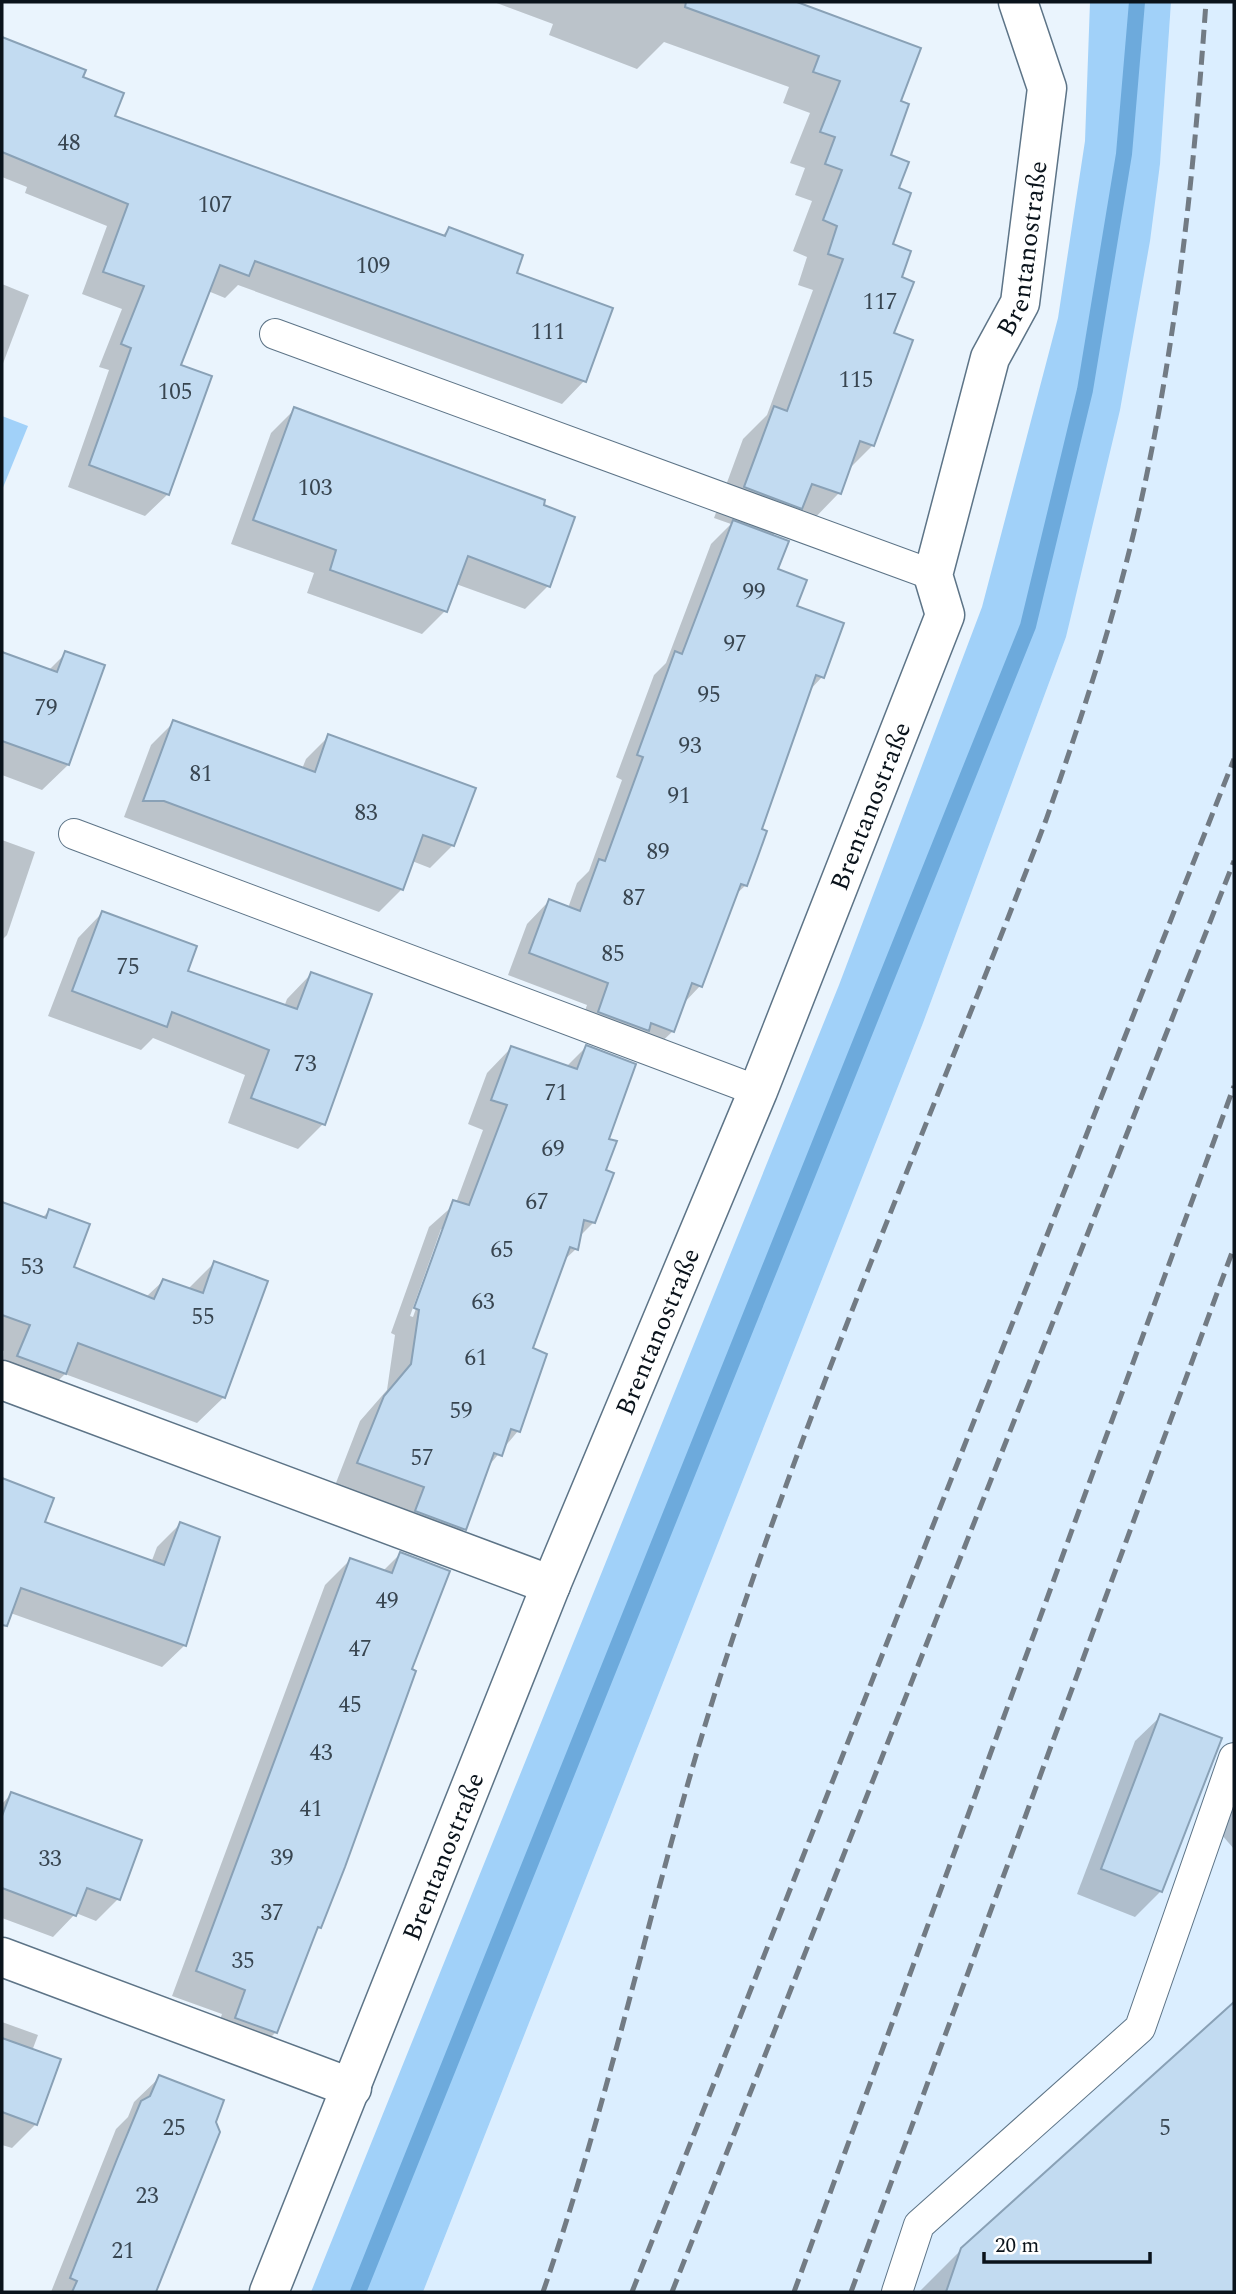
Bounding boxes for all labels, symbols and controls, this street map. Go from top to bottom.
house number: 48 [58,126,81,161]
street label: Brentanostraße [986,159,1059,344]
house number: 107 [198,188,232,223]
house number: 109 [356,249,390,284]
house number: 117 [863,285,897,320]
house number: 111 [531,315,565,350]
house number: 115 [839,363,873,398]
house number: 105 [158,375,192,410]
house number: 103 [298,471,332,506]
house number: 99 [743,575,766,610]
house number: 97 [724,627,747,662]
house number: 95 [698,678,721,713]
house number: 79 [35,691,58,726]
street label: Brentanostraße [820,716,922,897]
house number: 93 [679,729,702,764]
house number: 81 [190,757,213,792]
house number: 91 [668,779,691,814]
house number: 83 [355,796,378,831]
house number: 89 [647,835,670,870]
house number: 87 [623,881,646,916]
house number: 85 [602,937,625,972]
house number: 75 [117,950,140,985]
house number: 73 [294,1047,317,1082]
house number: 71 [545,1076,568,1111]
house number: 69 [542,1132,565,1167]
house number: 67 [526,1185,549,1220]
house number: 65 [491,1233,514,1268]
street label: Brentanostraße [605,1242,711,1422]
house number: 53 [21,1250,44,1285]
house number: 63 [472,1285,495,1320]
house number: 55 [192,1300,215,1335]
house number: 61 [465,1341,488,1376]
house number: 59 [450,1394,473,1429]
house number: 57 [411,1441,434,1476]
house number: 49 [376,1584,399,1619]
house number: 47 [349,1632,372,1667]
house number: 45 [339,1688,362,1723]
house number: 43 [310,1736,333,1771]
street label: Brentanostraße [392,1767,495,1947]
house number: 41 [300,1792,323,1827]
house number: 39 [271,1841,294,1876]
house number: 33 [39,1842,62,1877]
house number: 37 [261,1896,284,1931]
house number: 35 [232,1944,255,1979]
house number: 25 [163,2111,186,2146]
house number: 5 [1159,2111,1171,2146]
house number: 23 [136,2179,159,2214]
scale bar [984,2220,1150,2264]
text: 20 m [995,2230,1039,2262]
house number: 21 [112,2234,135,2269]

